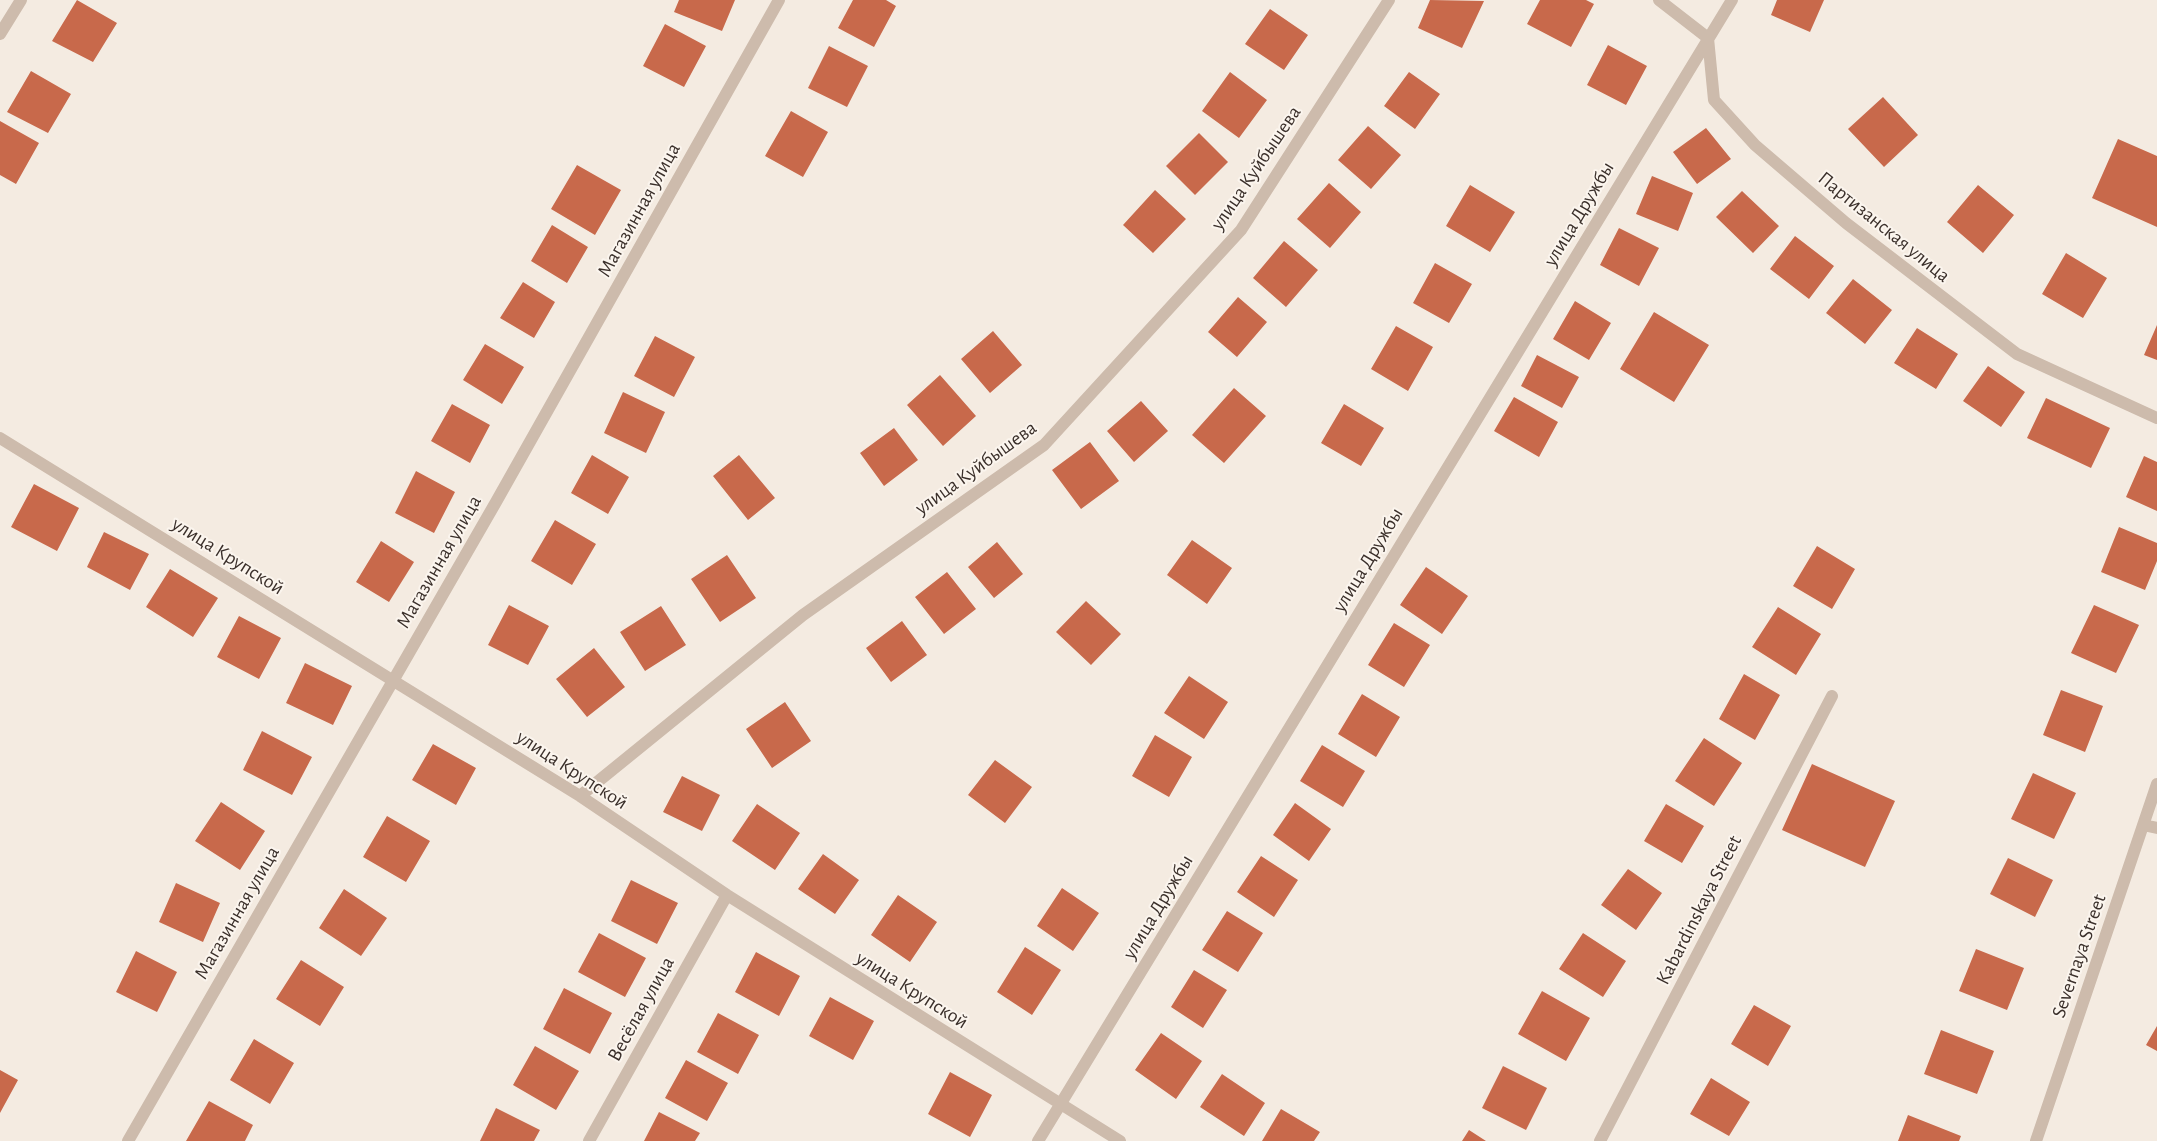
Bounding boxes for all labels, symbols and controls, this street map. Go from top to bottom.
street label: улица Куйбышева [1206,101,1306,235]
street label: Магазинная улица [592,139,686,281]
street label: улица Дружбы [1538,158,1620,270]
street label: Партизанская улица [1813,166,1955,288]
street label: улица Куйбышева [910,416,1042,520]
street label: Магазинная улица [391,491,487,633]
street label: улица Дружбы [1327,504,1409,616]
street label: улица Крупской [167,512,289,600]
street label: улица Крупской [512,725,632,815]
street label: Kabardinskaya Street [1651,831,1747,989]
street label: Магазинная улица [189,842,285,984]
street label: улица Дружбы [1117,851,1199,963]
street label: Severnaya Street [2047,891,2111,1021]
street label: улица Крупской [851,946,973,1034]
street label: Весёлая улица [602,952,680,1066]

